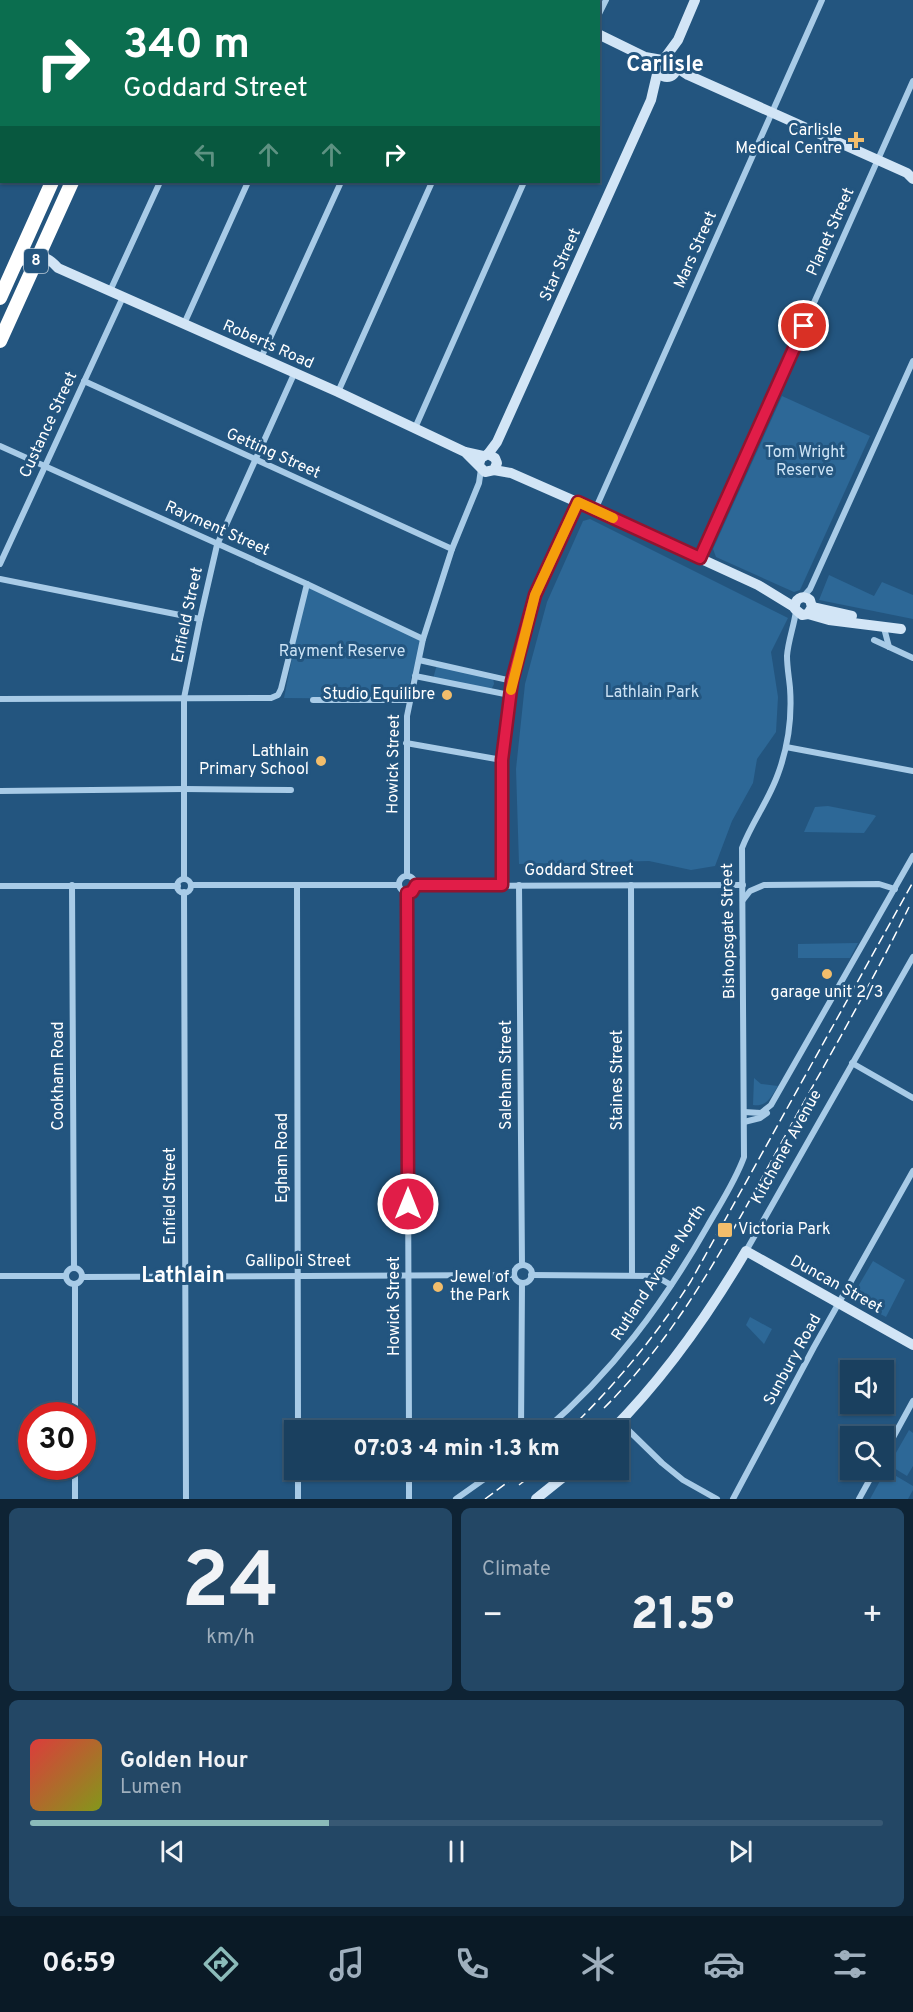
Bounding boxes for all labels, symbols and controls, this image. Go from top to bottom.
text: 340 m [123,20,250,73]
icon: right [24,24,102,102]
district label: Carlisle [626,52,704,79]
text: Goddard Street [123,72,308,106]
place label: Carlisle Medical Centre [735,121,842,159]
marker: Carlisle Medical Centre [847,131,865,149]
icon: left [189,138,222,171]
icon: ahead [252,138,285,171]
icon: ahead [315,138,348,171]
icon: right [378,138,411,171]
street label: Planet Street [803,185,859,279]
street label: Mars Street [670,208,722,292]
street label: Star Street [536,225,586,305]
road number: 8 [24,249,48,273]
pin [778,300,829,351]
icon: arrive [787,309,820,342]
street label: Roberts Road [219,316,317,374]
street label: Custance Street [16,369,82,481]
street label: Getting Street [223,424,323,484]
park label: Tom Wright Reserve [765,443,845,481]
street label: Rayment Street [161,497,273,561]
street label: Enfield Street [168,565,208,665]
park label: Rayment Reserve [279,642,405,662]
park label: Lathlain Park [605,683,699,703]
place label: Studio Equilibre [323,685,435,705]
marker: Studio Equilibre [440,688,454,702]
street label: Howick Street [383,714,405,814]
place label: Lathlain Primary School [199,742,309,780]
marker: Lathlain Primary School [314,754,328,768]
street label: Goddard Street [524,861,634,881]
street label: Bishopsgate Street [718,863,740,999]
marker: garage unit 2/3 [820,967,834,981]
place label: garage unit 2/3 [771,983,883,1003]
street label: Saleham Street [497,1020,517,1130]
street label: Cookham Road [49,1021,69,1131]
street label: Staines Street [608,1030,628,1130]
street label: Kitchener Avenue [747,1086,827,1208]
street label: Egham Road [273,1113,293,1203]
street label: Enfield Street [161,1147,181,1245]
position arrow [376,1172,440,1236]
street label: Rutland Avenue North [608,1201,710,1345]
place label: Victoria Park [738,1220,830,1240]
marker: Victoria Park [716,1221,734,1239]
street label: Duncan Street [786,1251,886,1319]
street label: Gallipoli Street [245,1252,351,1272]
street label: Howick Street [385,1256,405,1356]
district label: Lathlain [141,1263,225,1290]
place label: Jewel of the Park [450,1268,510,1306]
marker: Jewel of the Park [431,1280,445,1294]
street label: Sunbury Road [760,1311,826,1409]
map controls [840,1360,894,1480]
button: sound [840,1360,894,1414]
speed limit sign: 30 [18,1402,96,1480]
button: search [840,1426,894,1480]
text: 07:03 · 4 min · 1.3 km [353,1436,560,1463]
text: 24 [182,1536,279,1635]
text: Climate [482,1557,551,1583]
text: 21.5° [631,1588,734,1645]
text: − [482,1596,503,1638]
text: + [862,1596,883,1638]
text: km/h [206,1625,255,1651]
text: Golden Hour [120,1748,248,1775]
text: Lumen [120,1775,182,1801]
icon: previous [156,1835,189,1868]
icon: pause [440,1835,473,1868]
icon: next [724,1835,757,1868]
icon: directions [200,1943,242,1985]
icon: music [326,1943,368,1985]
icon: phone [451,1943,493,1985]
icon: climate [577,1943,619,1985]
icon: car [703,1943,745,1985]
icon: filters [829,1943,871,1985]
text: 06:59 [42,1947,116,1981]

